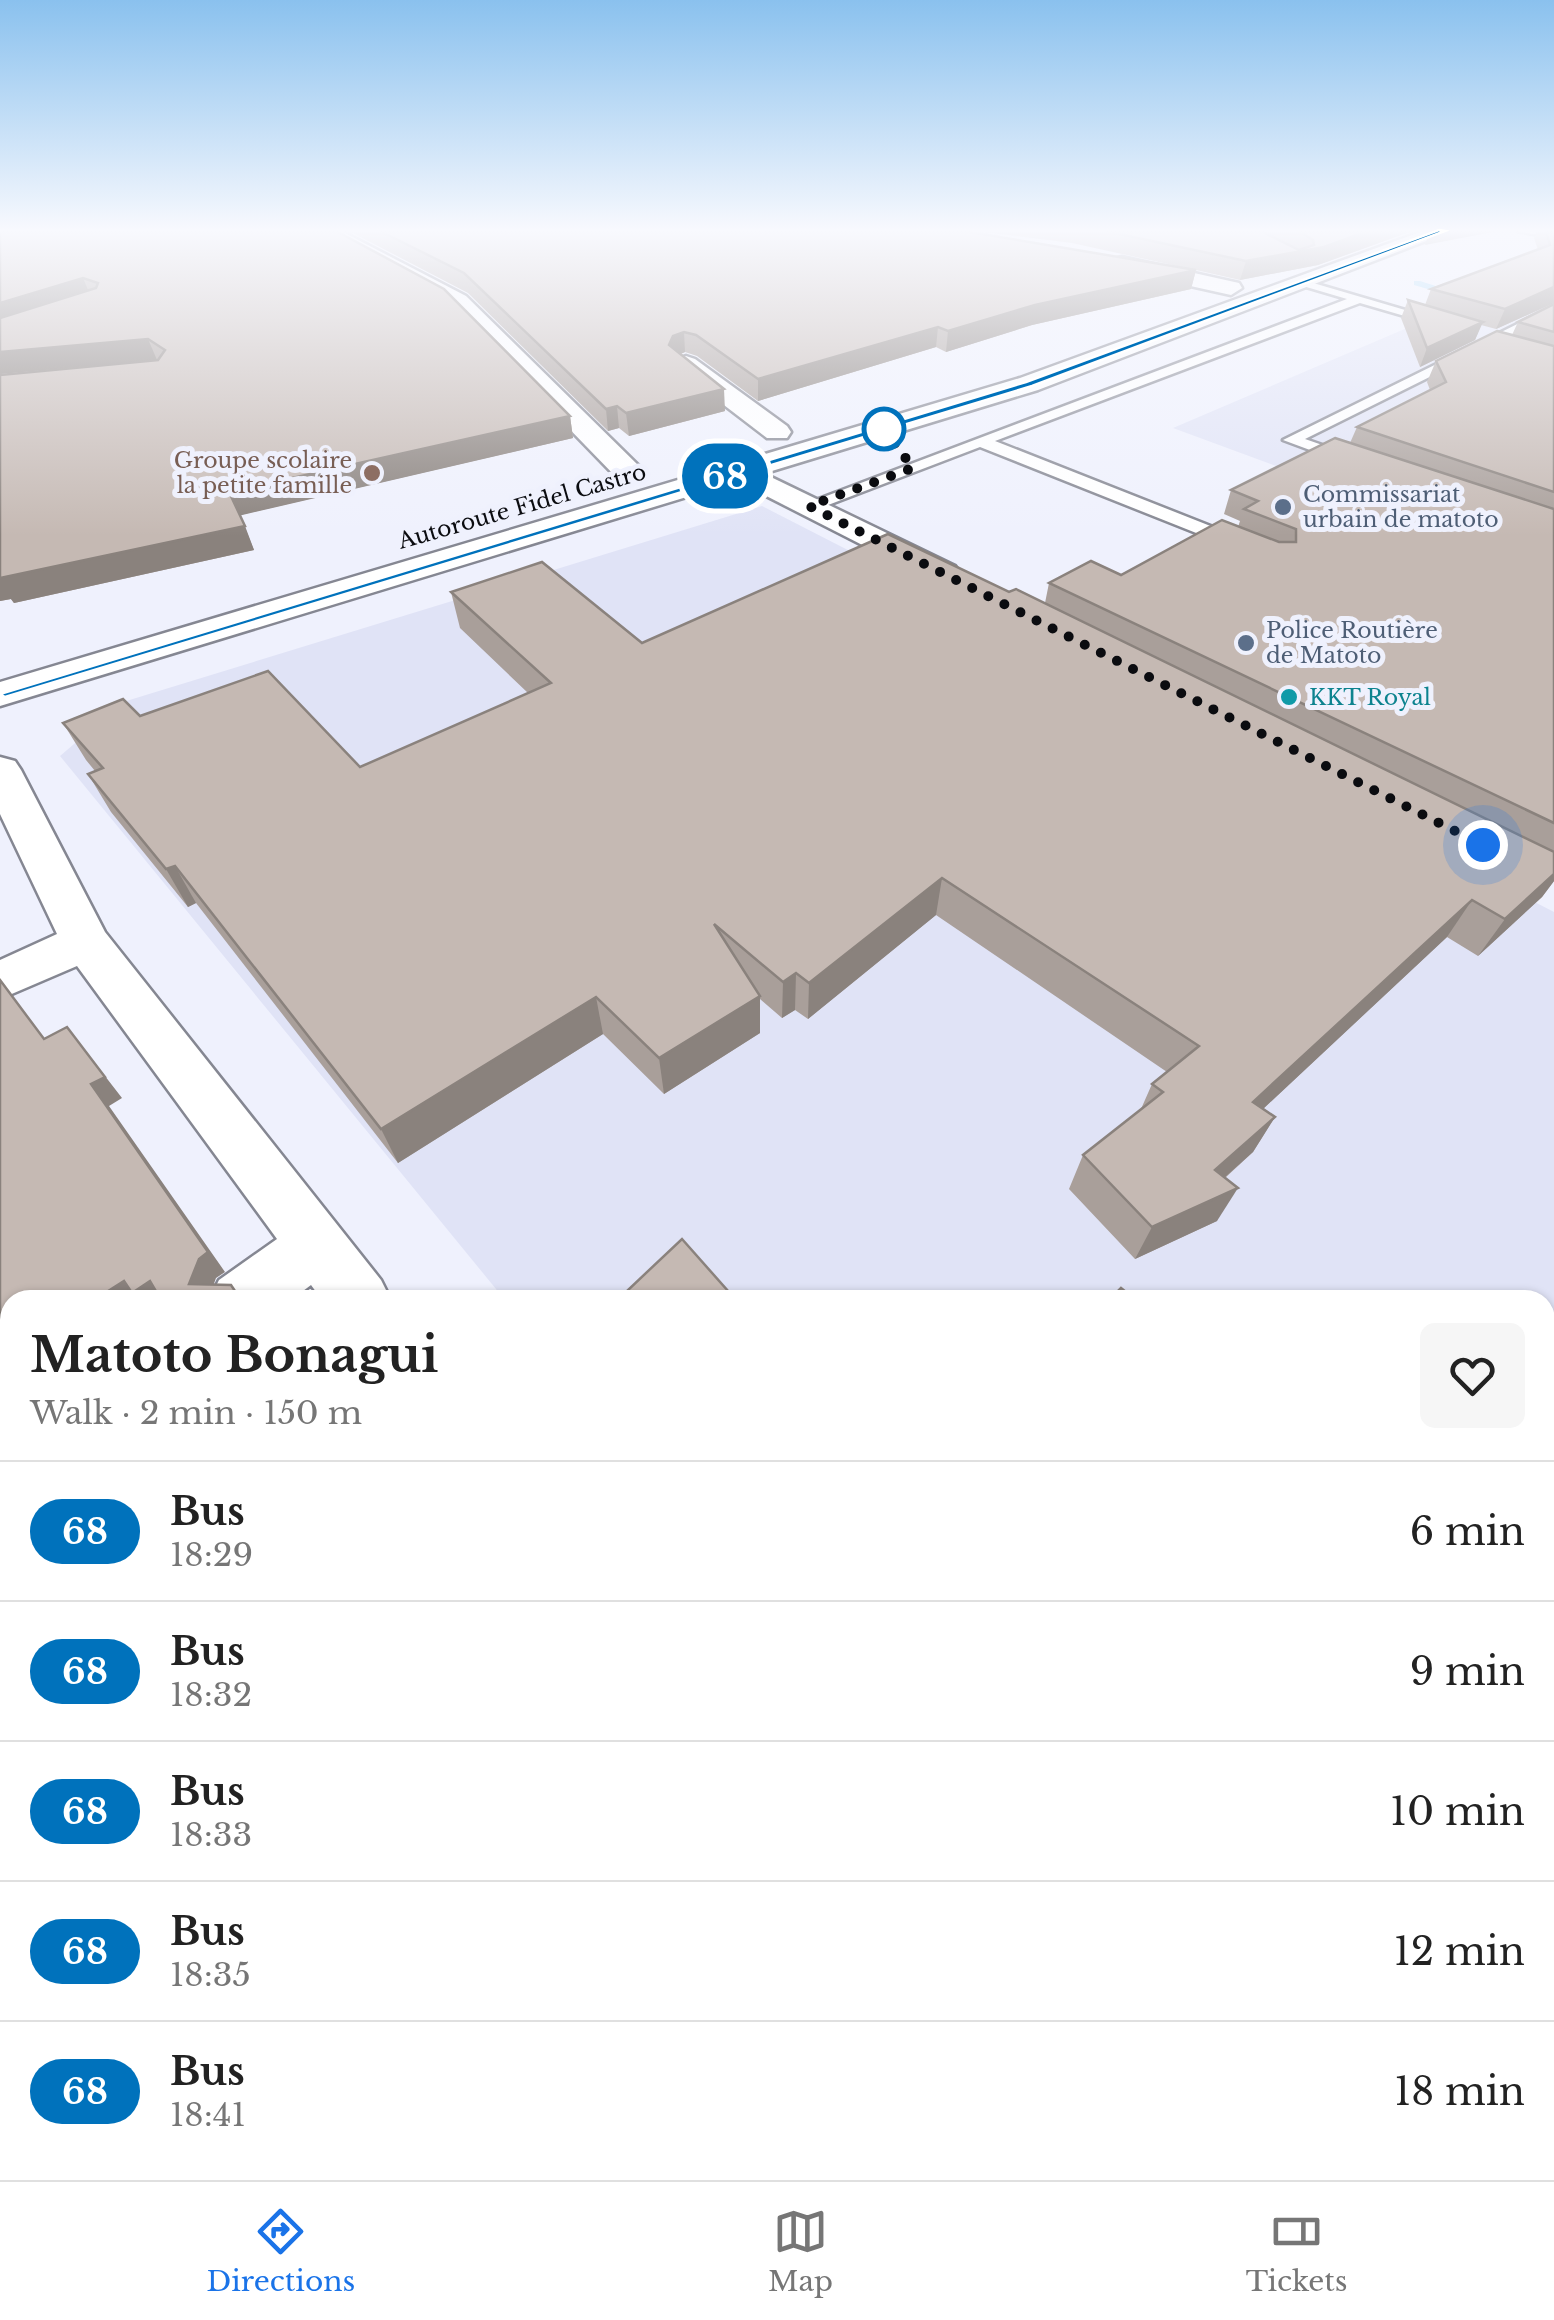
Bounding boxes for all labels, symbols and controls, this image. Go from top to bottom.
unlabelled marker [863,408,905,450]
line badge: 68 [680,444,770,508]
place label: Groupe scolaire la petite famille [174,447,352,499]
text: 68 [702,455,748,498]
street label: Autoroute Fidel Castro [394,458,649,555]
marker: Groupe scolaire la petite famille [361,462,383,484]
place label: Commissariat urbain de matoto [1303,481,1499,533]
marker: Commissariat urbain de matoto [1272,496,1294,518]
place label: Police Routière de Matoto [1266,617,1438,669]
marker: Police Routière de Matoto [1235,632,1257,654]
place label: KKT Royal [1309,684,1431,711]
marker: KKT Royal [1278,686,1300,708]
your location [1458,820,1508,870]
button: heart [1420,1323,1525,1428]
text: Matoto Bonagui [30,1325,438,1385]
text: Walk · 2 min · 150 m [30,1393,362,1433]
text: Bus [170,1488,245,1535]
text: 6 min [1410,1508,1525,1555]
text: 68 [62,1510,108,1553]
text: 18:29 [170,1535,253,1575]
text: Bus [170,1628,245,1675]
text: 9 min [1410,1648,1525,1695]
text: 68 [62,1650,108,1693]
text: 18:32 [170,1675,252,1715]
text: Bus [170,1768,245,1815]
text: 10 min [1390,1788,1525,1835]
text: 68 [62,1790,108,1833]
text: 18:33 [170,1815,252,1855]
text: Bus [170,1908,245,1955]
text: 12 min [1394,1928,1525,1975]
text: 68 [62,1930,108,1973]
text: 18:35 [170,1955,251,1995]
text: Bus [170,2048,245,2095]
text: 18 min [1394,2068,1525,2115]
text: 68 [62,2070,108,2113]
text: 18:41 [170,2095,246,2135]
tab: Directions [206,2204,355,2299]
tab: Map [768,2204,833,2299]
tab: Tickets [1246,2204,1348,2299]

